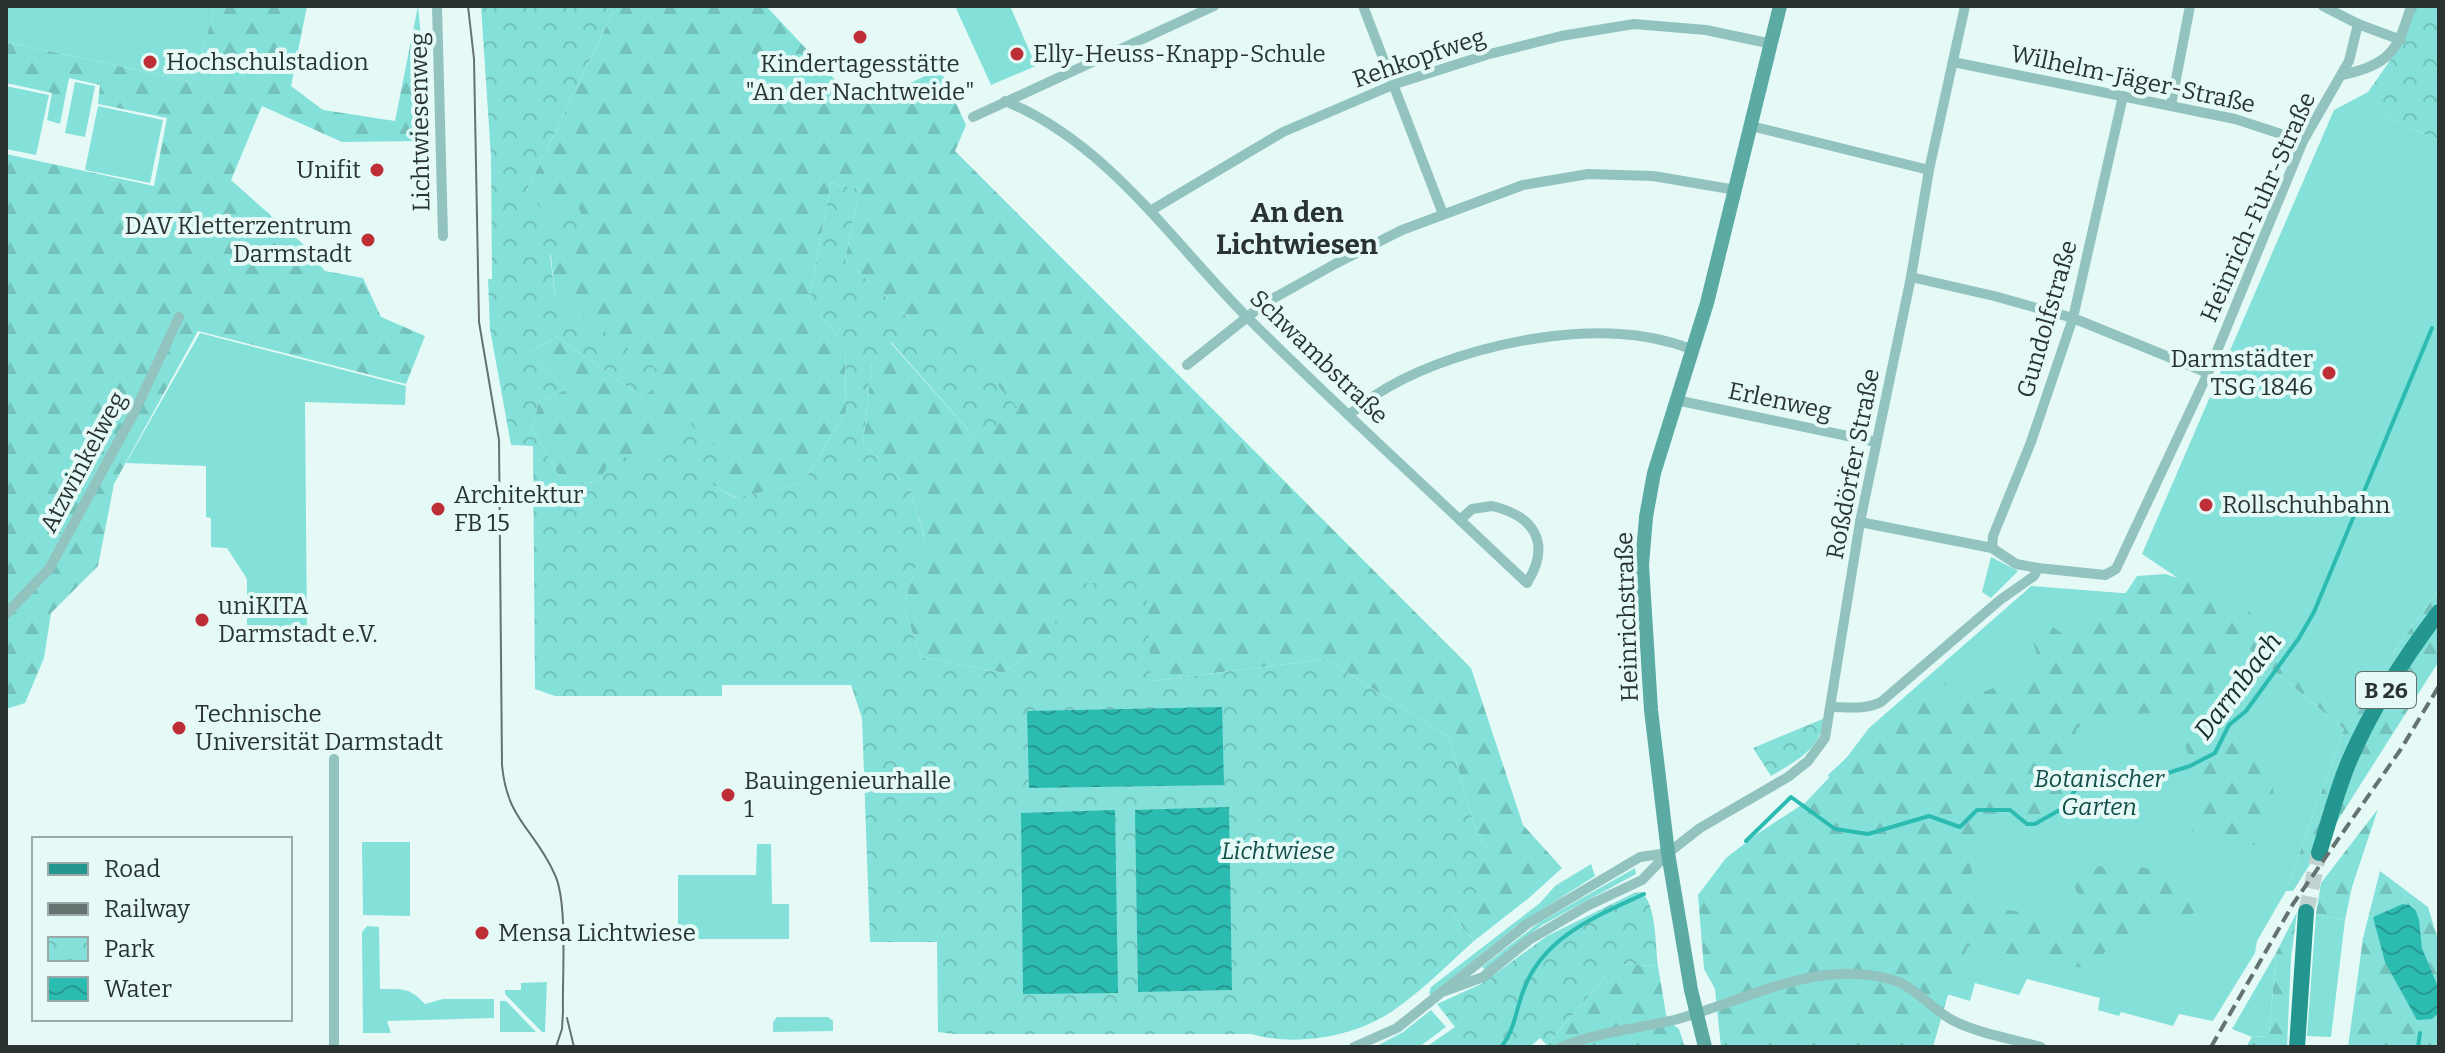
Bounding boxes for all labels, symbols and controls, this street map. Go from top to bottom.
street label: Rehkopfweg [1349,22,1489,94]
marker: Kindertagesstätte "An der Nachtweide" [851,28,869,46]
street label: Lichtwiesenweg [404,32,436,212]
street label: Wilhelm-Jäger-Straße [2008,39,2258,119]
place label: Elly-Heuss-Knapp-Schule [1033,40,1326,68]
marker: Elly-Heuss-Knapp-Schule [1008,45,1026,63]
place label: Hochschulstadion [166,48,369,76]
place label: Kindertagesstätte "An der Nachtweide" [746,50,974,106]
marker: Hochschulstadion [141,53,159,71]
street label: Heinrich-Fuhr-Straße [2195,88,2321,326]
place label: Unifit [296,156,361,184]
marker: Unifit [368,161,386,179]
district label: An den Lichtwiesen [1216,196,1378,261]
place label: DAV Kletterzentrum Darmstadt [124,212,352,268]
marker: DAV Kletterzentrum Darmstadt [359,231,377,249]
street label: Gundolfstraße [2011,237,2083,401]
street label: Schwambstraße [1244,284,1394,430]
place label: Darmstädter TSG 1846 [2171,345,2313,401]
marker: Darmstädter TSG 1846 [2320,364,2338,382]
street label: Roßdörfer Straße [1821,366,1885,562]
street label: Erlenweg [1726,376,1834,426]
street label: Atzwinkelweg [34,387,132,537]
place label: Architektur FB 15 [454,481,584,537]
place label: Rollschuhbahn [2222,491,2390,519]
marker: Rollschuhbahn [2197,496,2215,514]
marker: Architektur FB 15 [429,500,447,518]
street label: Heinrichstraße [1610,532,1644,702]
place label: uniKITA Darmstadt e.V. [218,592,377,648]
marker: uniKITA Darmstadt e.V. [193,611,211,629]
water label: Darmbach [2188,627,2288,745]
road number: B 26 [2356,672,2416,708]
place label: Technische Universität Darmstadt [195,700,444,756]
marker: Technische Universität Darmstadt [170,719,188,737]
park label: Botanischer Garten [2034,765,2165,821]
place label: Bauingenieurhalle 1 [744,767,951,823]
marker: Bauingenieurhalle 1 [719,786,737,804]
legend [32,837,292,1021]
park label: Lichtwiese [1221,837,1335,865]
text: Road [104,855,160,883]
text: Railway [104,895,190,923]
place label: Mensa Lichtwiese [498,919,696,947]
marker: Mensa Lichtwiese [473,924,491,942]
text: Park [104,935,155,963]
text: Water [104,975,172,1003]

